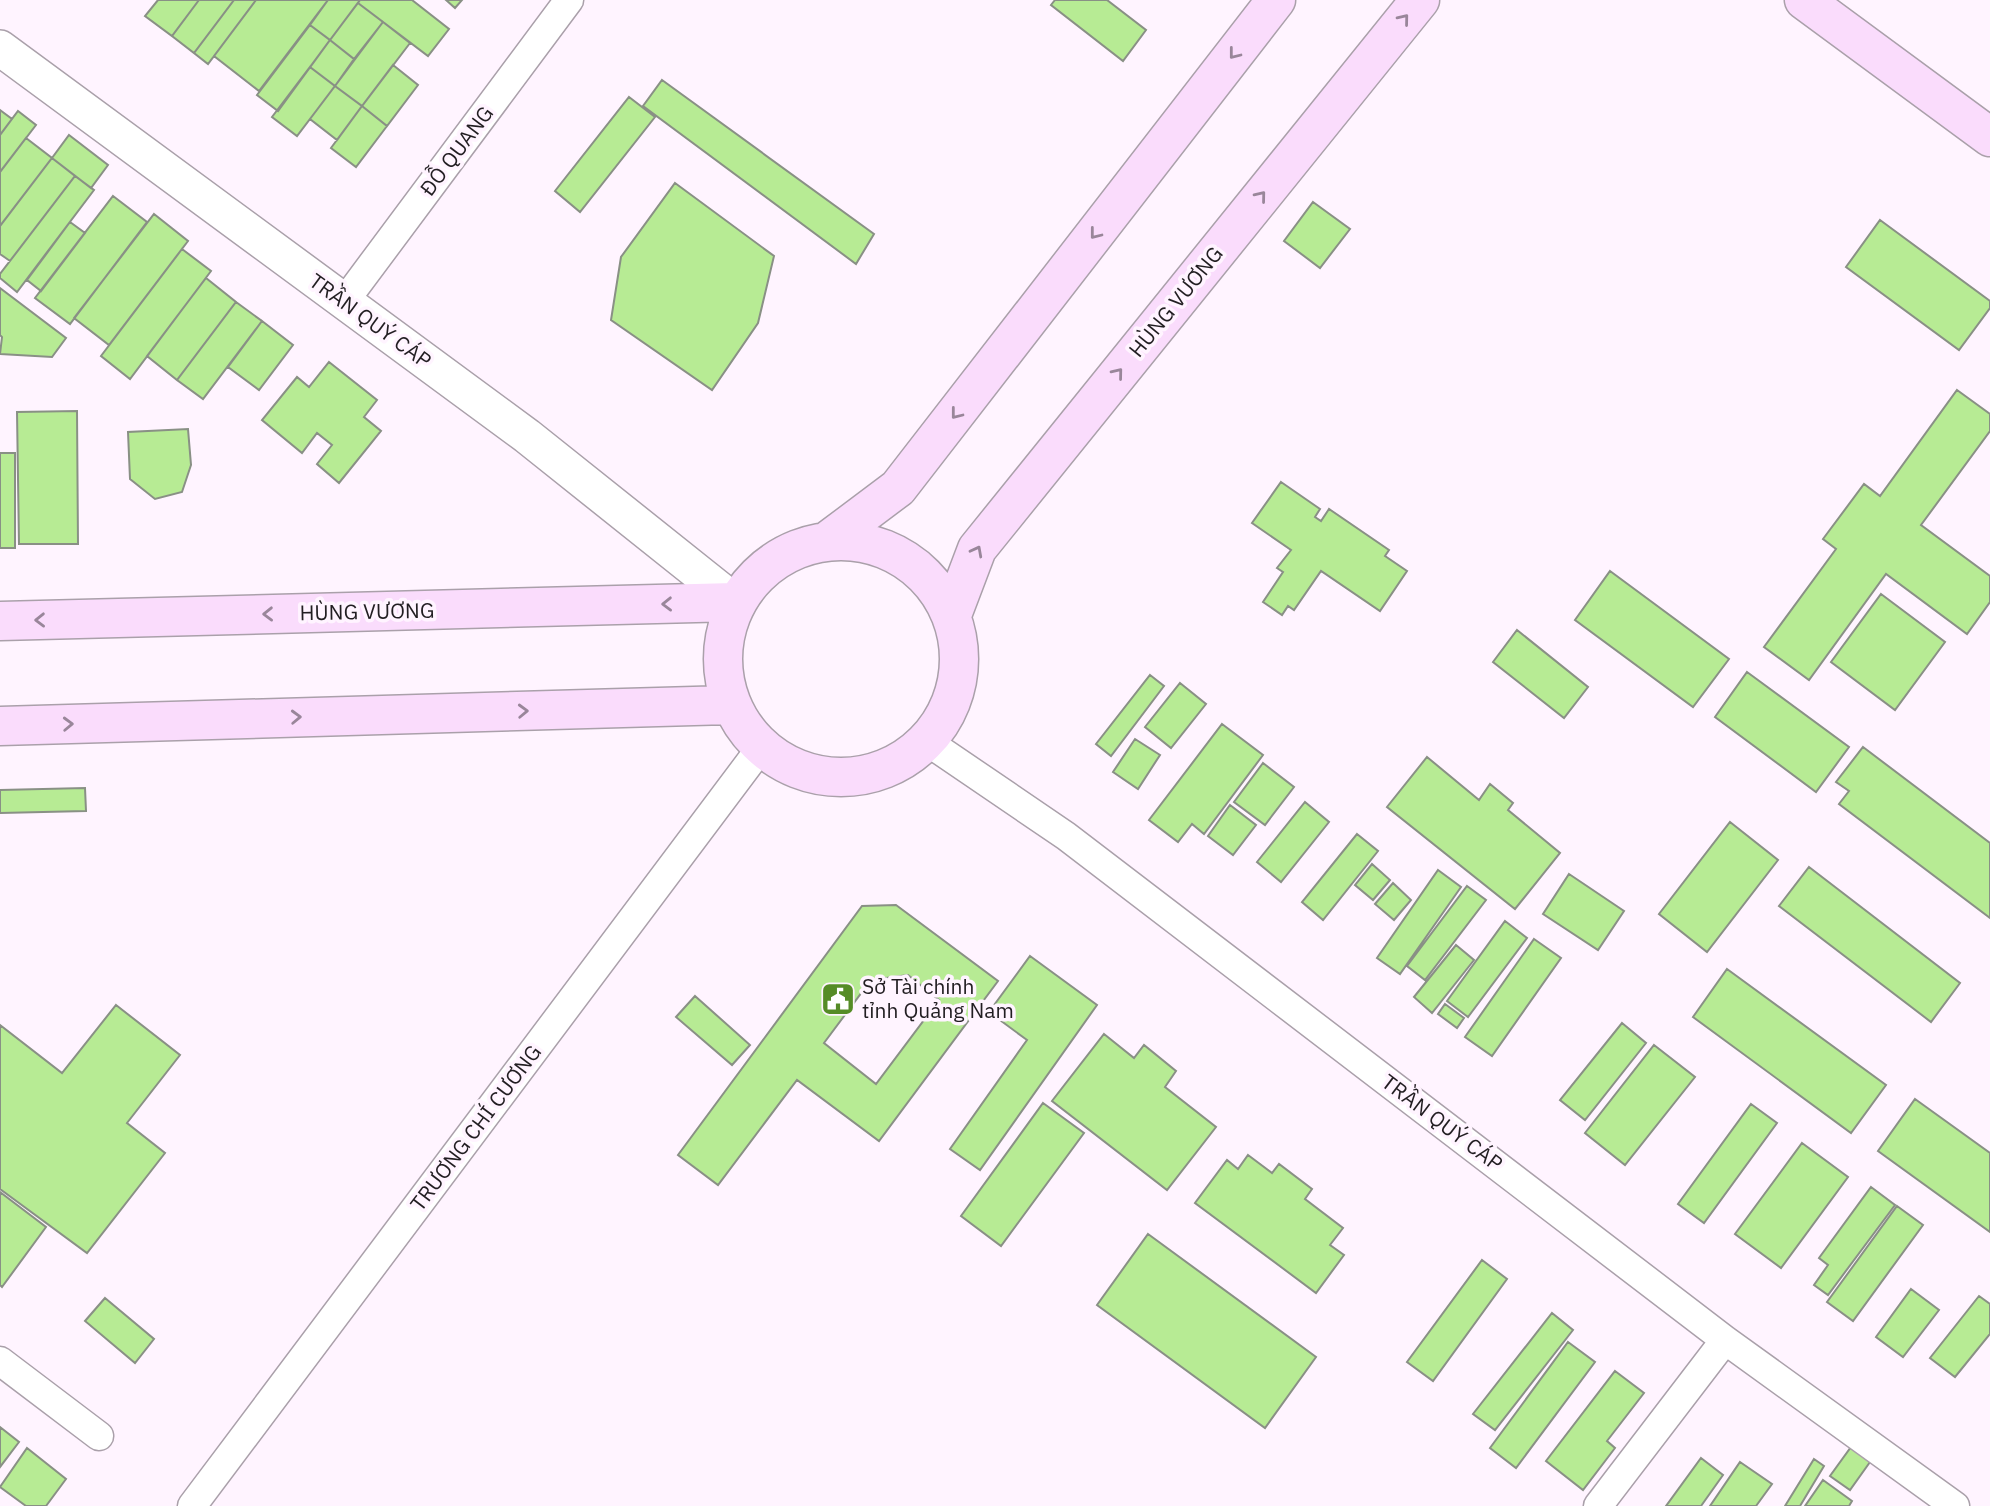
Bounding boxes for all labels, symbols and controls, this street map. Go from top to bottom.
one-way arrow [1396,15,1408,28]
one-way arrow [1230,46,1243,59]
street label: ĐỖ QUANG [412,99,499,201]
one-way arrow [1253,192,1265,205]
one-way arrow [1091,226,1104,239]
street label: HÙNG VƯƠNG [1122,240,1229,363]
street label: TRẦN QUÝ CÁP [304,266,438,374]
one-way arrow [1110,369,1123,381]
one-way arrow [951,406,964,418]
one-way arrow [969,546,983,559]
street label: HÙNG VƯƠNG [299,596,435,626]
one-way arrow [661,596,671,612]
one-way arrow [262,607,273,622]
one-way arrow [34,613,45,628]
one-way arrow [518,703,529,719]
one-way arrow [290,710,301,725]
one-way arrow [63,716,74,731]
place label: Sở Tài chính tỉnh Quảng Nam [862,972,1014,1024]
public building icon: Sở Tài chính tỉnh Quảng Nam [819,980,857,1018]
street label: TRƯƠNG CHÍ CƯƠNG [403,1038,547,1216]
street label: TRẦN QUÝ CÁP [1376,1067,1509,1177]

